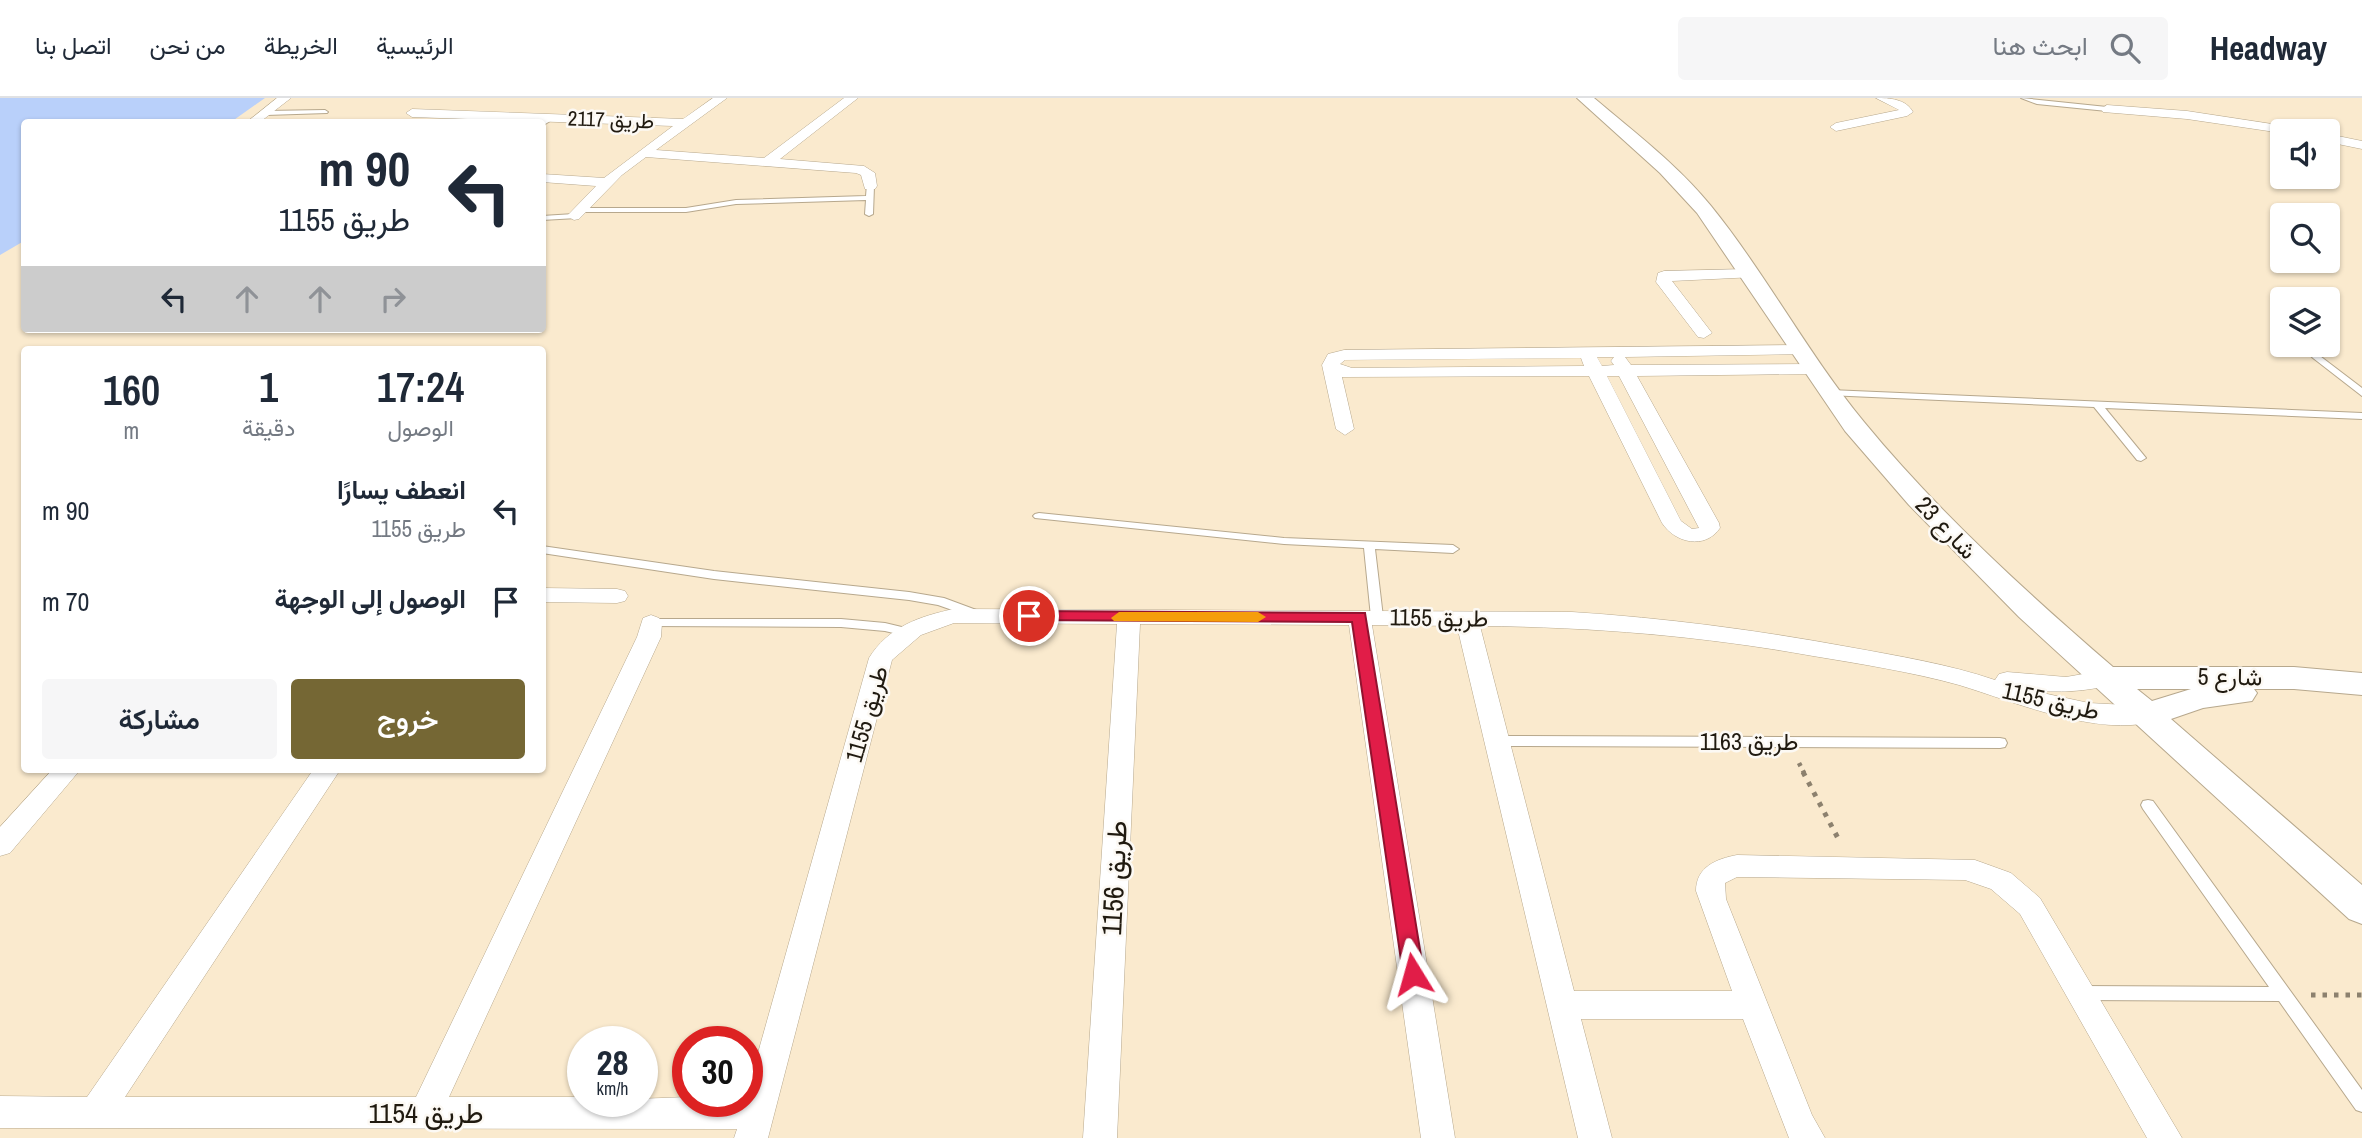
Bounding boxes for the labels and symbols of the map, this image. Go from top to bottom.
street label: طريق 2117 [567,104,655,135]
street label: شارع 23 [1908,489,1985,566]
pin [999,586,1059,646]
street label: طريق 1155 [1389,600,1489,634]
street label: شارع 5 [2197,659,2263,694]
street label: طريق 1155 [837,662,895,766]
street label: طريق 1155 [2000,673,2103,727]
street label: طريق 1163 [1700,725,1798,757]
street label: طريق 1156 [1092,820,1136,936]
position arrow [1376,937,1450,1011]
speed limit sign: 30 [672,1026,763,1117]
street label: طريق 1154 [368,1094,484,1132]

